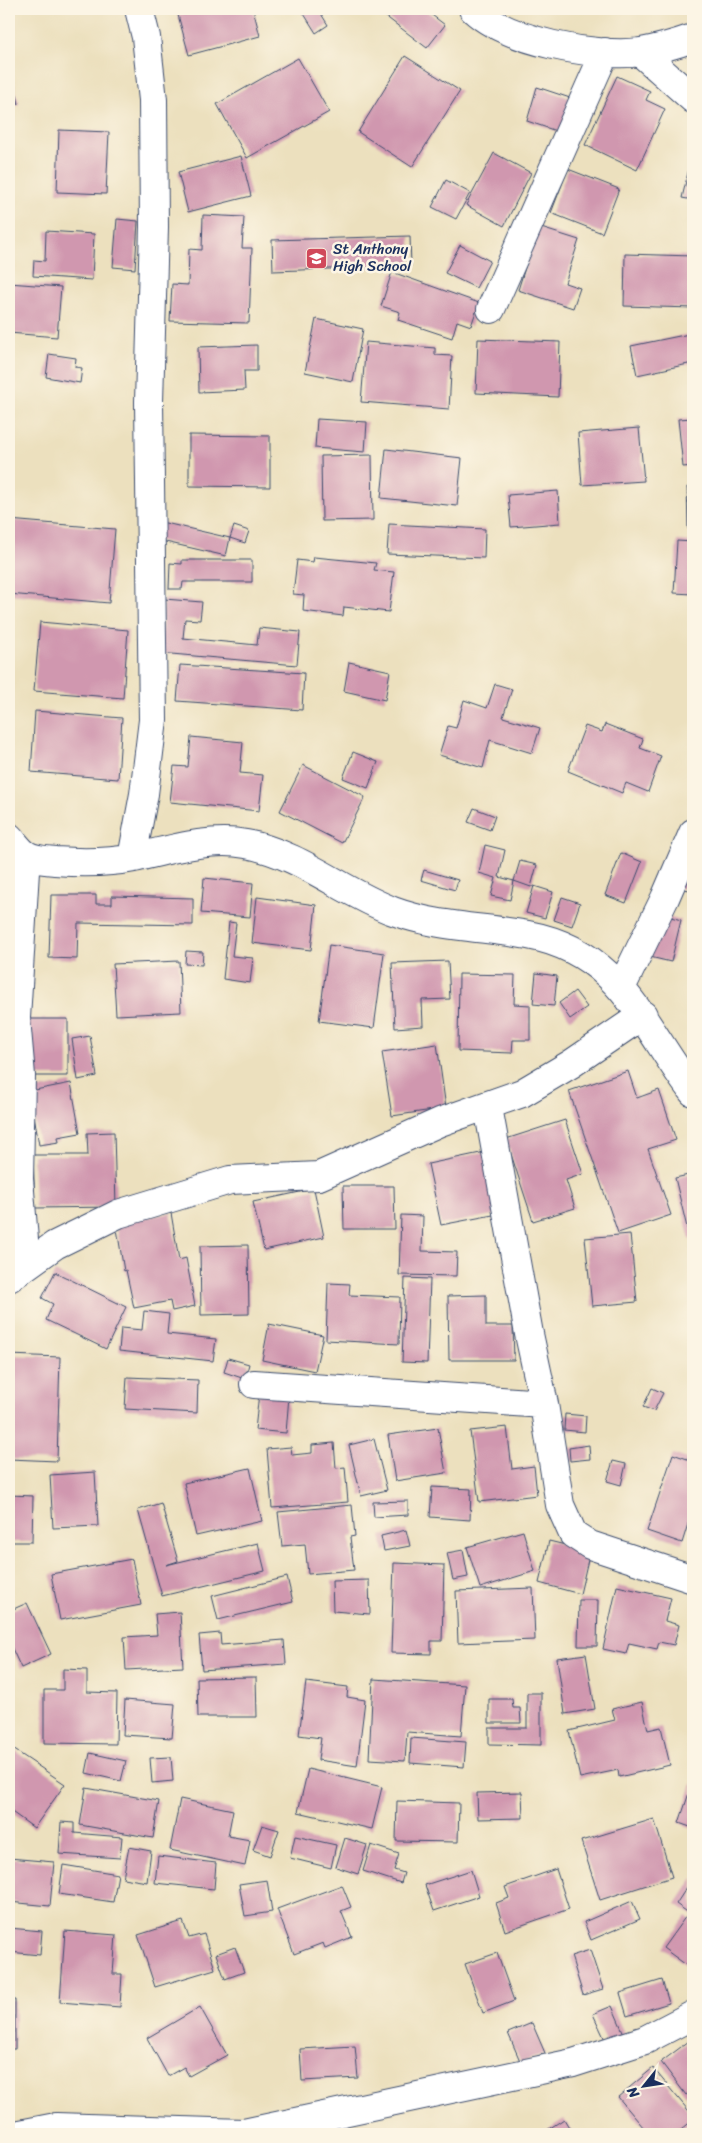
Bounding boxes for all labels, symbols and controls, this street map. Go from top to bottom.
place label: St Anthony High School [333,236,412,279]
school or university icon: St Anthony High School [305,246,329,270]
north arrow [620,2060,670,2110]
text: N [620,2082,647,2104]

